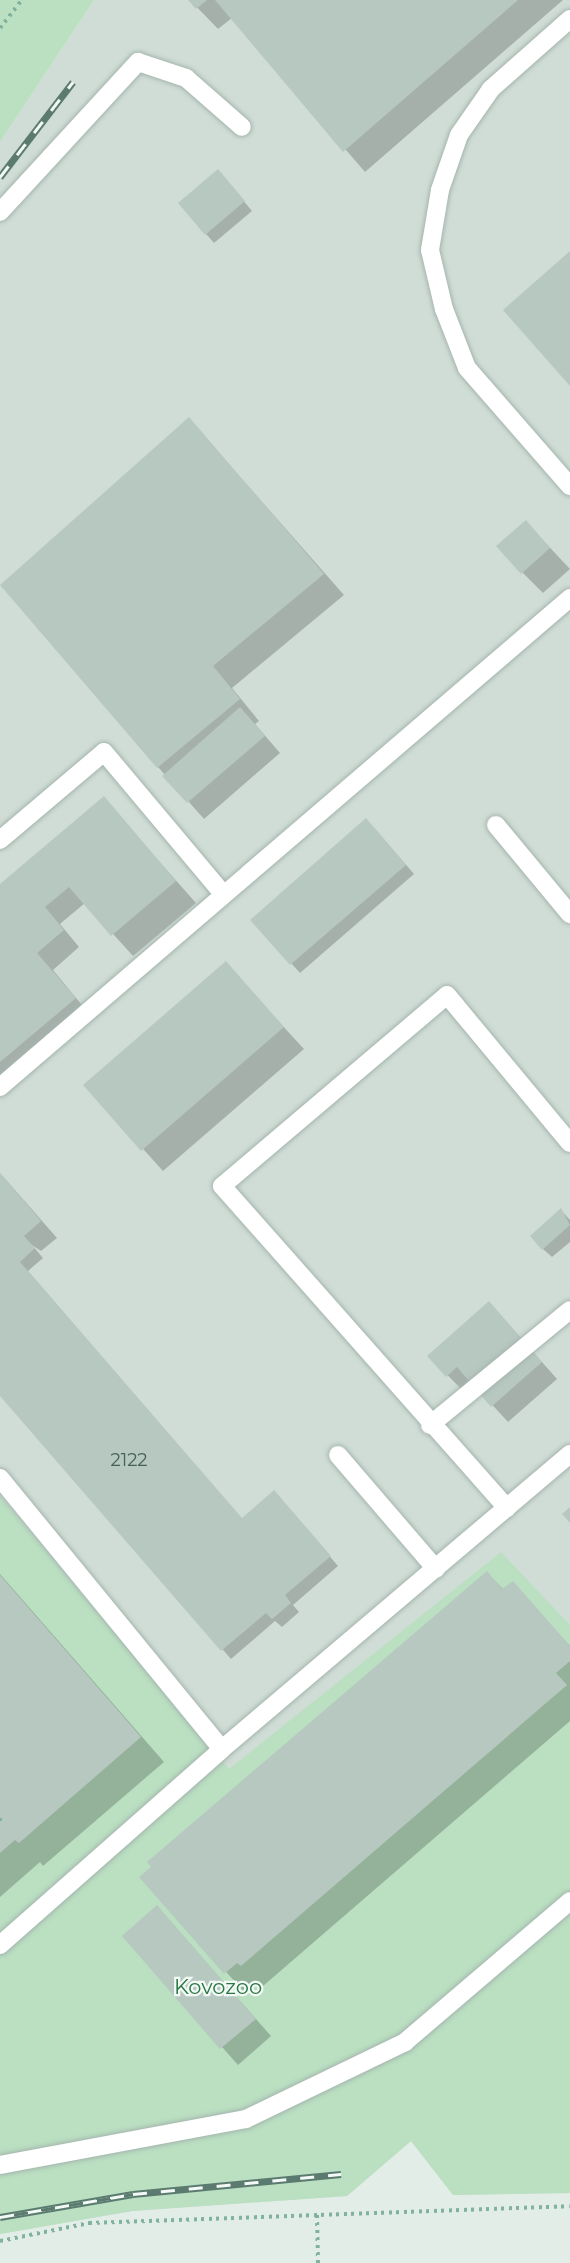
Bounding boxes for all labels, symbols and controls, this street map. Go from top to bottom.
house number: 2122 [110,1449,148,1471]
park label: Kovozoo [174,1974,262,2000]

